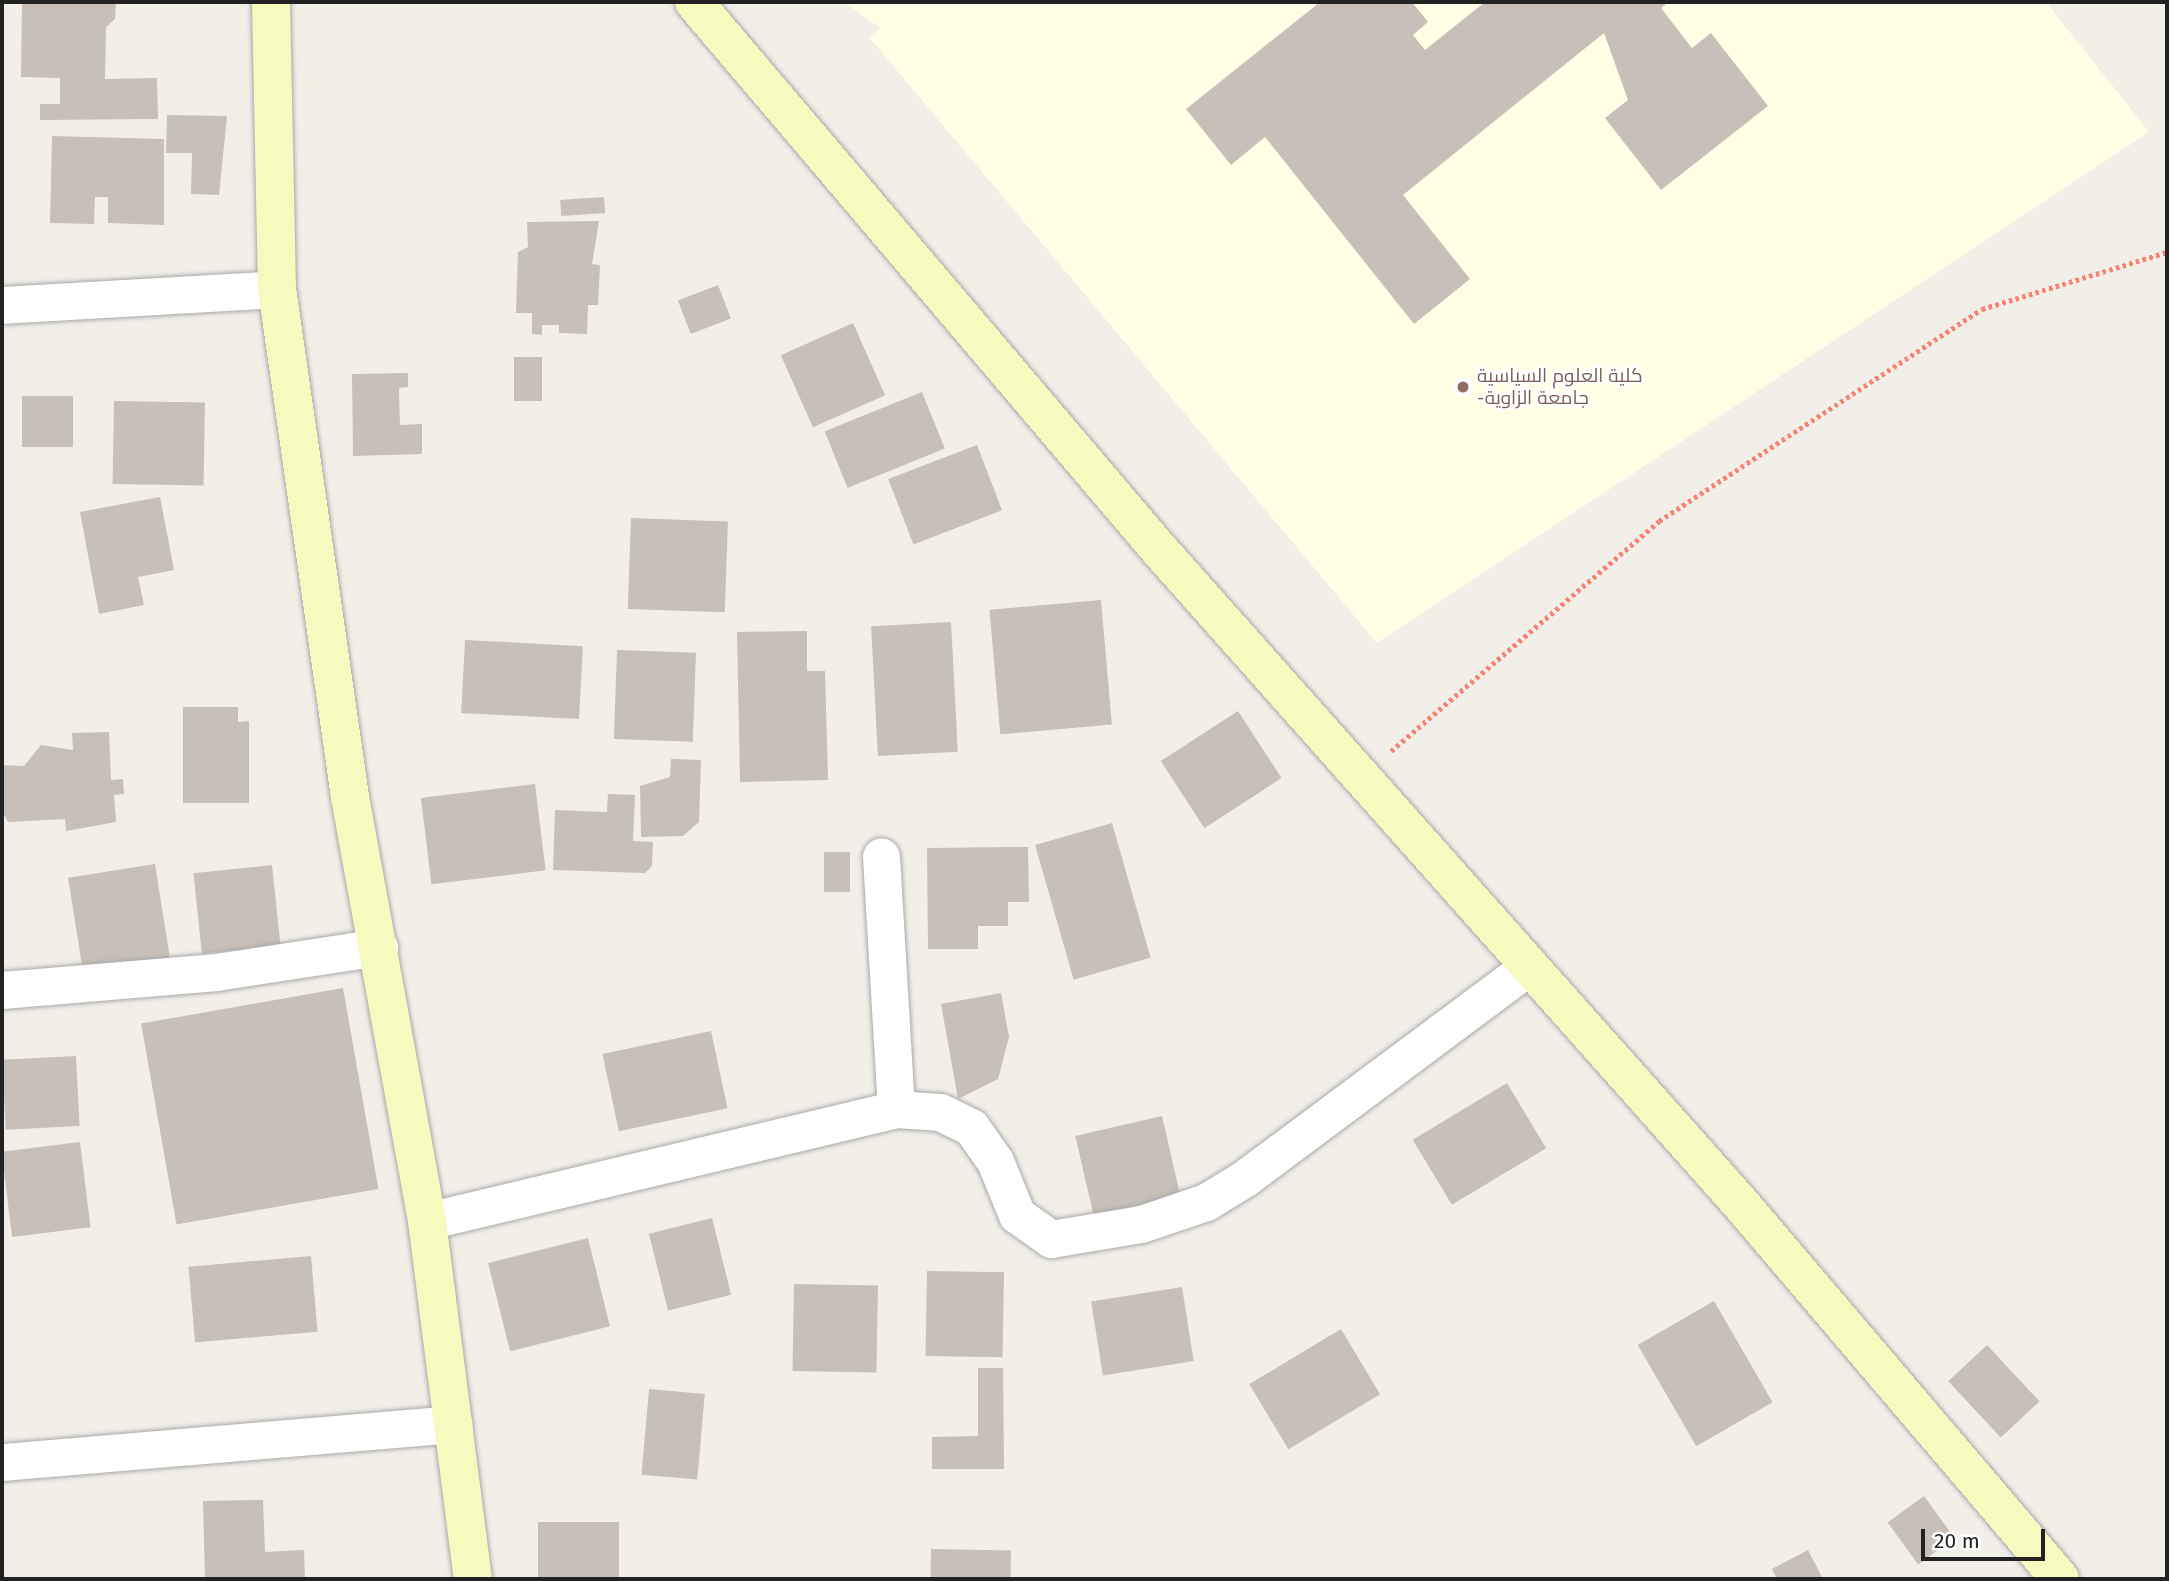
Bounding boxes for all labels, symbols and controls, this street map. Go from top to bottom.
place label: كلية العلوم السياسية -جامعة الزاوية [1477,365,1643,409]
marker: كلية العلوم السياسية -جامعة الزاوية [1455,379,1471,395]
scale bar [1924,1514,2048,1558]
text: 20 m [1934,1528,1980,1554]

